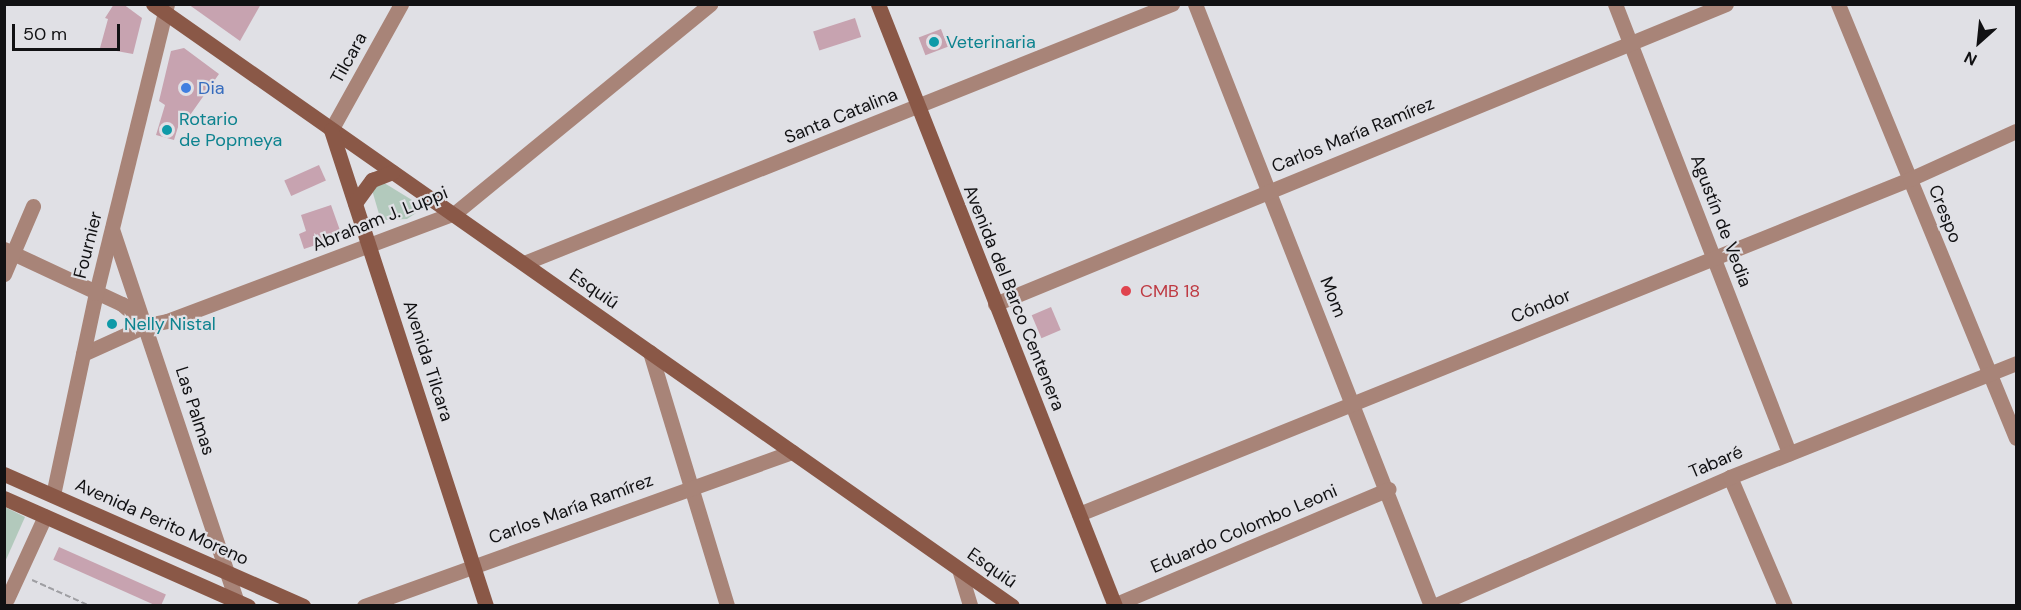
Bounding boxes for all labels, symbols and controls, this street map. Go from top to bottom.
scale bar [15,12,123,50]
north arrow [1949,12,2009,72]
text: 50 m [23,22,67,46]
street label: Tilcara [326,29,372,87]
place label: Veterinaria [946,31,1036,53]
marker: Veterinaria [927,35,941,49]
text: N [1961,46,1981,70]
place label: Dia [198,77,224,99]
marker: Dia [179,81,193,95]
street label: Santa Catalina [781,84,901,148]
street label: Carlos María Ramírez [1269,93,1437,177]
place label: Rotario de Popmeya [179,109,282,152]
marker: Rotario de Popmeya [160,123,174,137]
street label: Agustín de Vedia [1686,152,1756,290]
street label: Abraham J. Luppi [309,182,451,256]
street label: Avenida del Barco Centenera [959,182,1069,414]
street label: Crespo [1924,182,1966,246]
street label: Fournier [69,209,107,281]
street label: Esquiú [565,264,623,314]
street label: Mom [1315,274,1351,320]
place label: CMB 18 [1140,280,1200,302]
marker: CMB 18 [1117,282,1135,300]
street label: Cóndor [1508,284,1574,328]
street label: Avenida Tilcara [398,298,458,424]
place label: Nelly Nistal [124,313,216,335]
marker: Nelly Nistal [105,317,119,331]
street label: Las Palmas [171,364,219,458]
street label: Tabaré [1686,441,1746,483]
street label: Carlos María Ramírez [486,469,656,549]
street label: Avenida Perito Moreno [72,474,252,570]
street label: Eduardo Colombo Leoni [1148,480,1340,578]
street label: Esquiú [963,543,1021,593]

